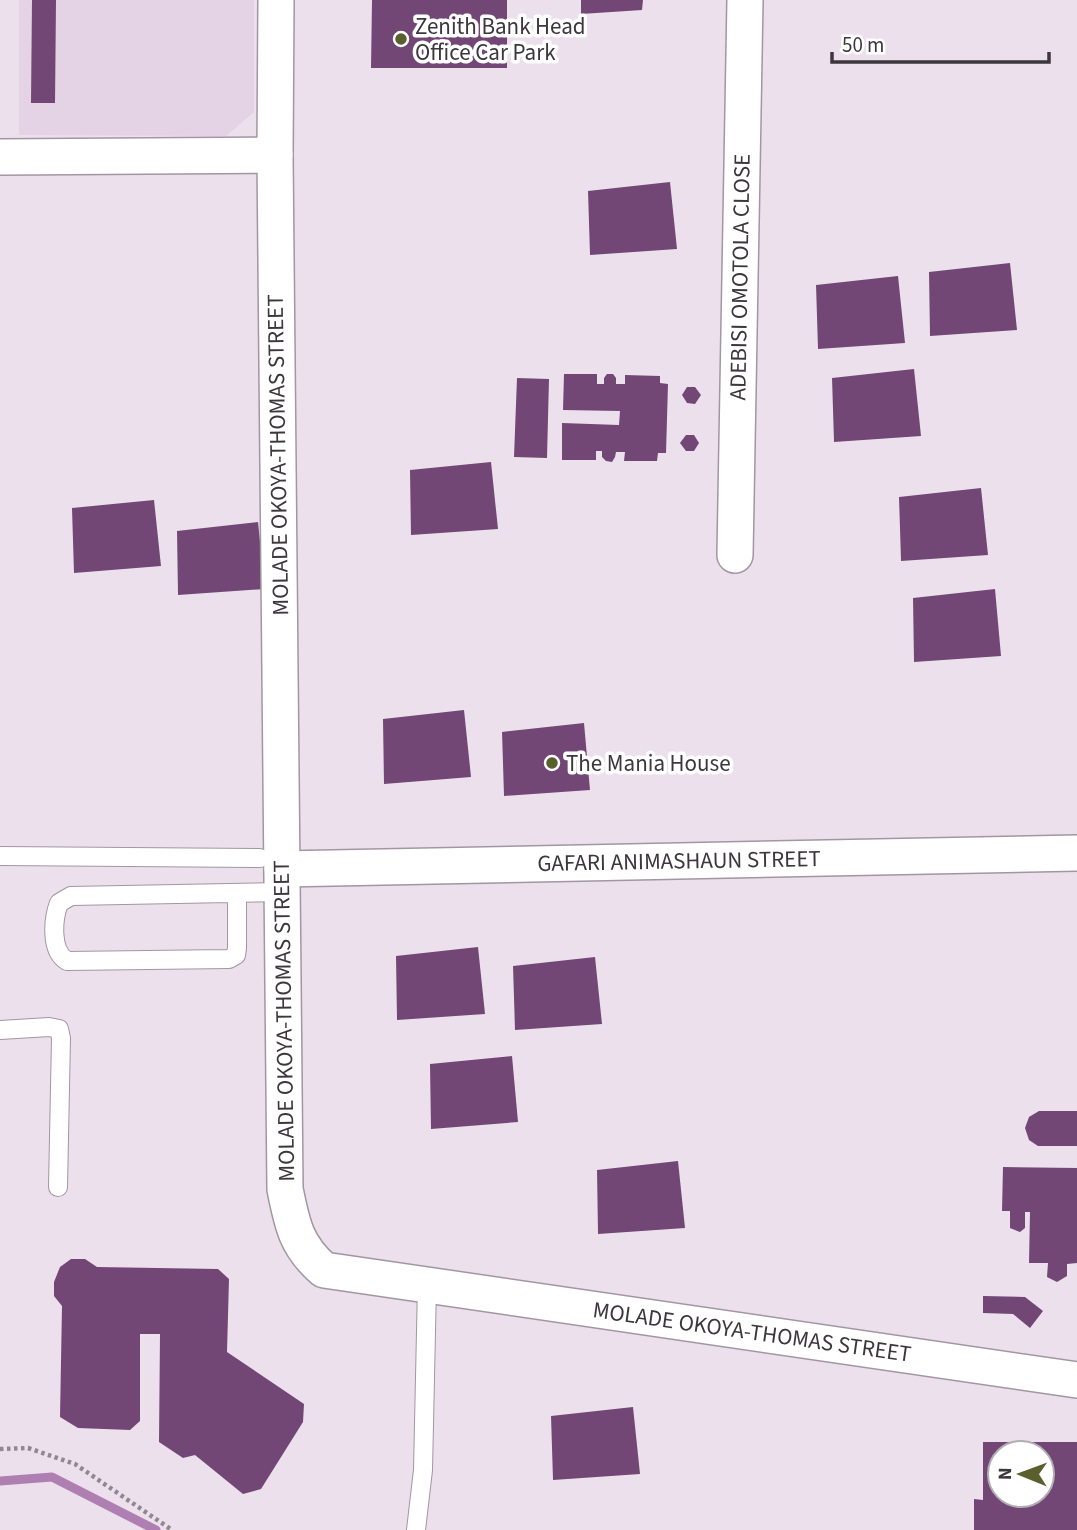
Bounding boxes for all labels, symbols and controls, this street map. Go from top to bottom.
place label: Zenith Bank Head Office Car Park [415,10,586,69]
scale bar [832,21,1049,65]
text: 50 m [842,30,884,60]
marker: Zenith Bank Head Office Car Park [393,31,409,47]
street label: ADEBISI OMOTOLA CLOSE [721,153,759,401]
street label: MOLADE OKOYA-THOMAS STREET [259,294,297,616]
place label: The Mania House [566,747,731,780]
marker: The Mania House [544,755,560,771]
street label: GAFARI ANIMASHAUN STREET [537,842,821,880]
street label: MOLADE OKOYA-THOMAS STREET [265,860,303,1182]
street label: MOLADE OKOYA-THOMAS STREET [591,1293,913,1371]
north arrow [986,1439,1056,1509]
text: N [992,1467,1019,1480]

